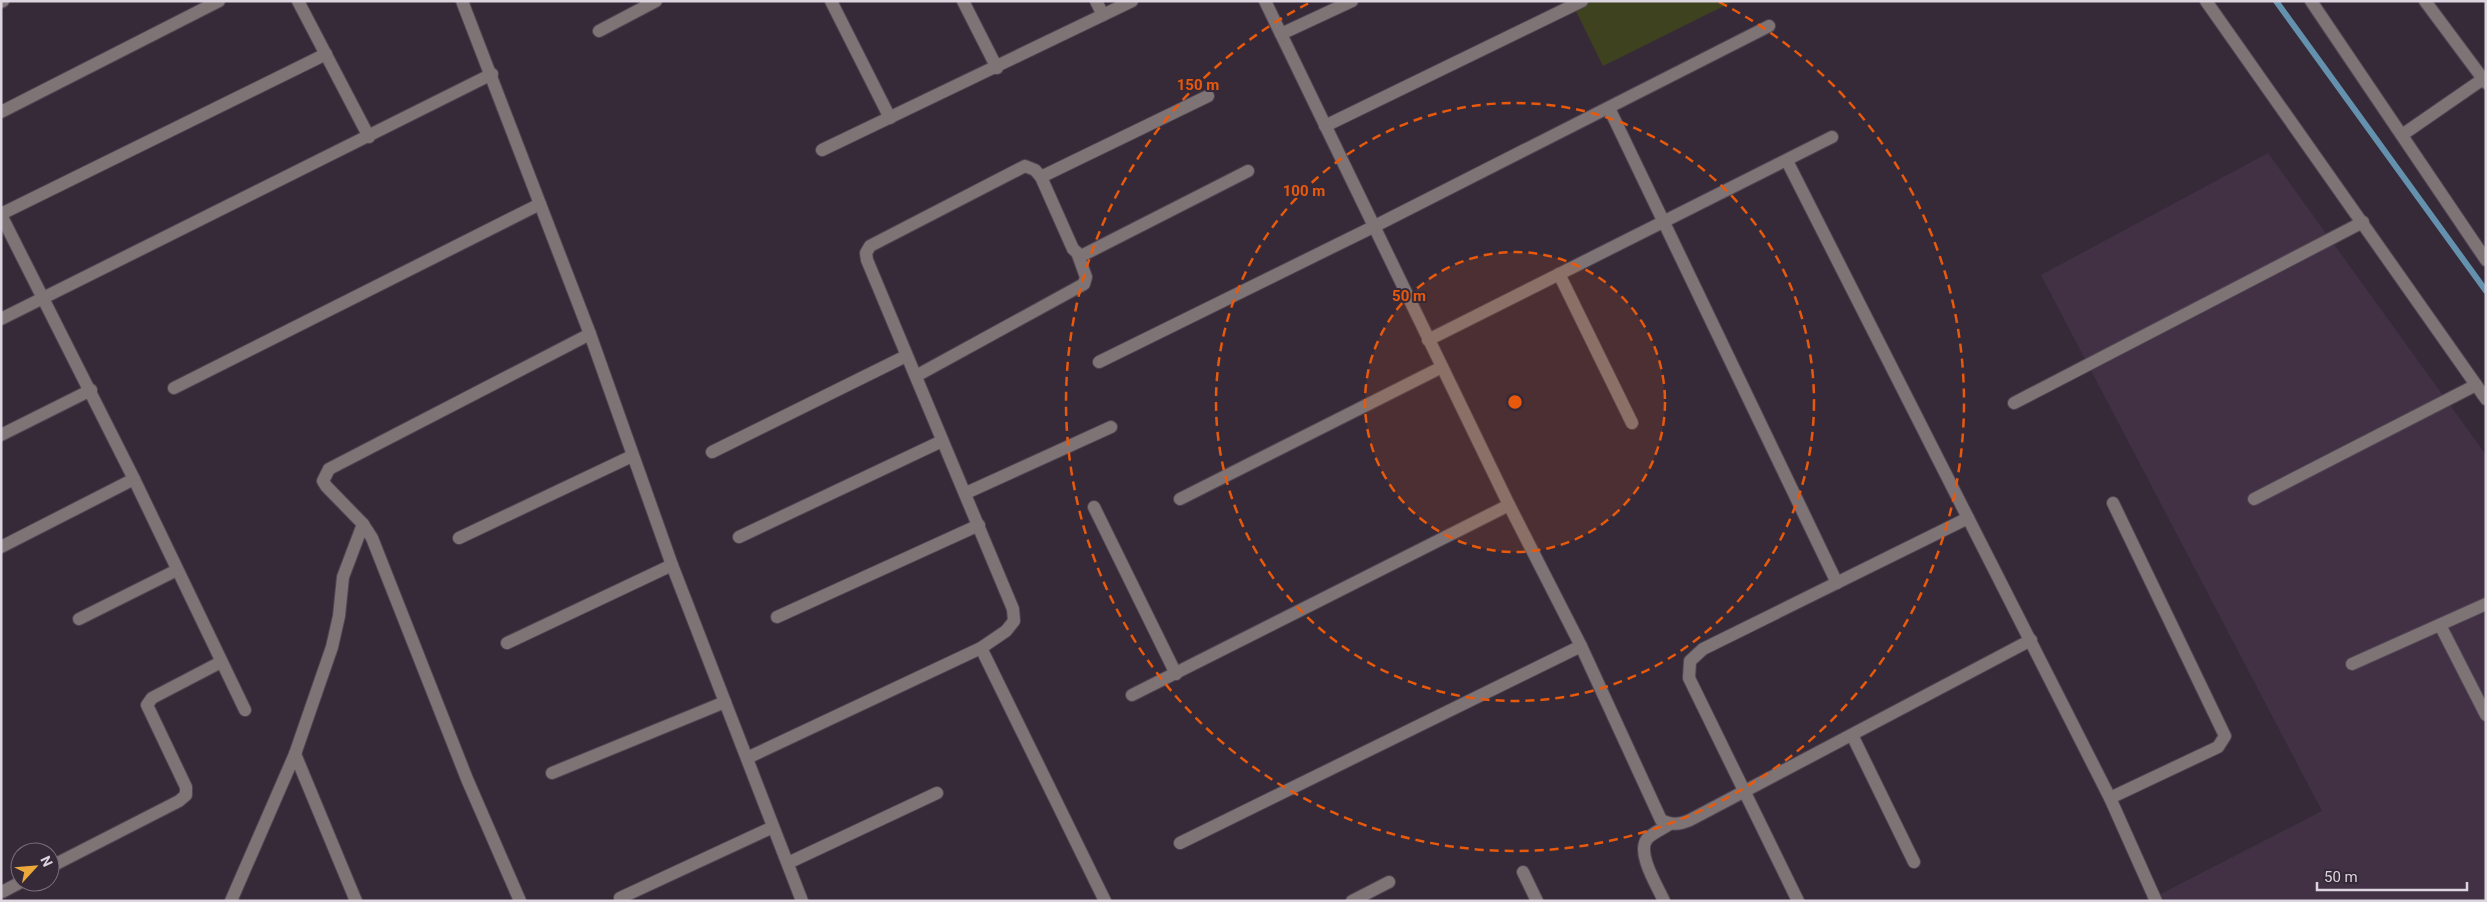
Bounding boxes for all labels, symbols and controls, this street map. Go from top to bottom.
text: 150 m [1177,76,1219,94]
text: 100 m [1283,182,1325,200]
text: 50 m [1392,287,1426,305]
centre of rings [1506,393,1524,411]
north arrow [10,842,60,892]
text: N [37,853,56,869]
scale bar [2317,860,2467,892]
text: 50 m [2324,868,2358,886]

